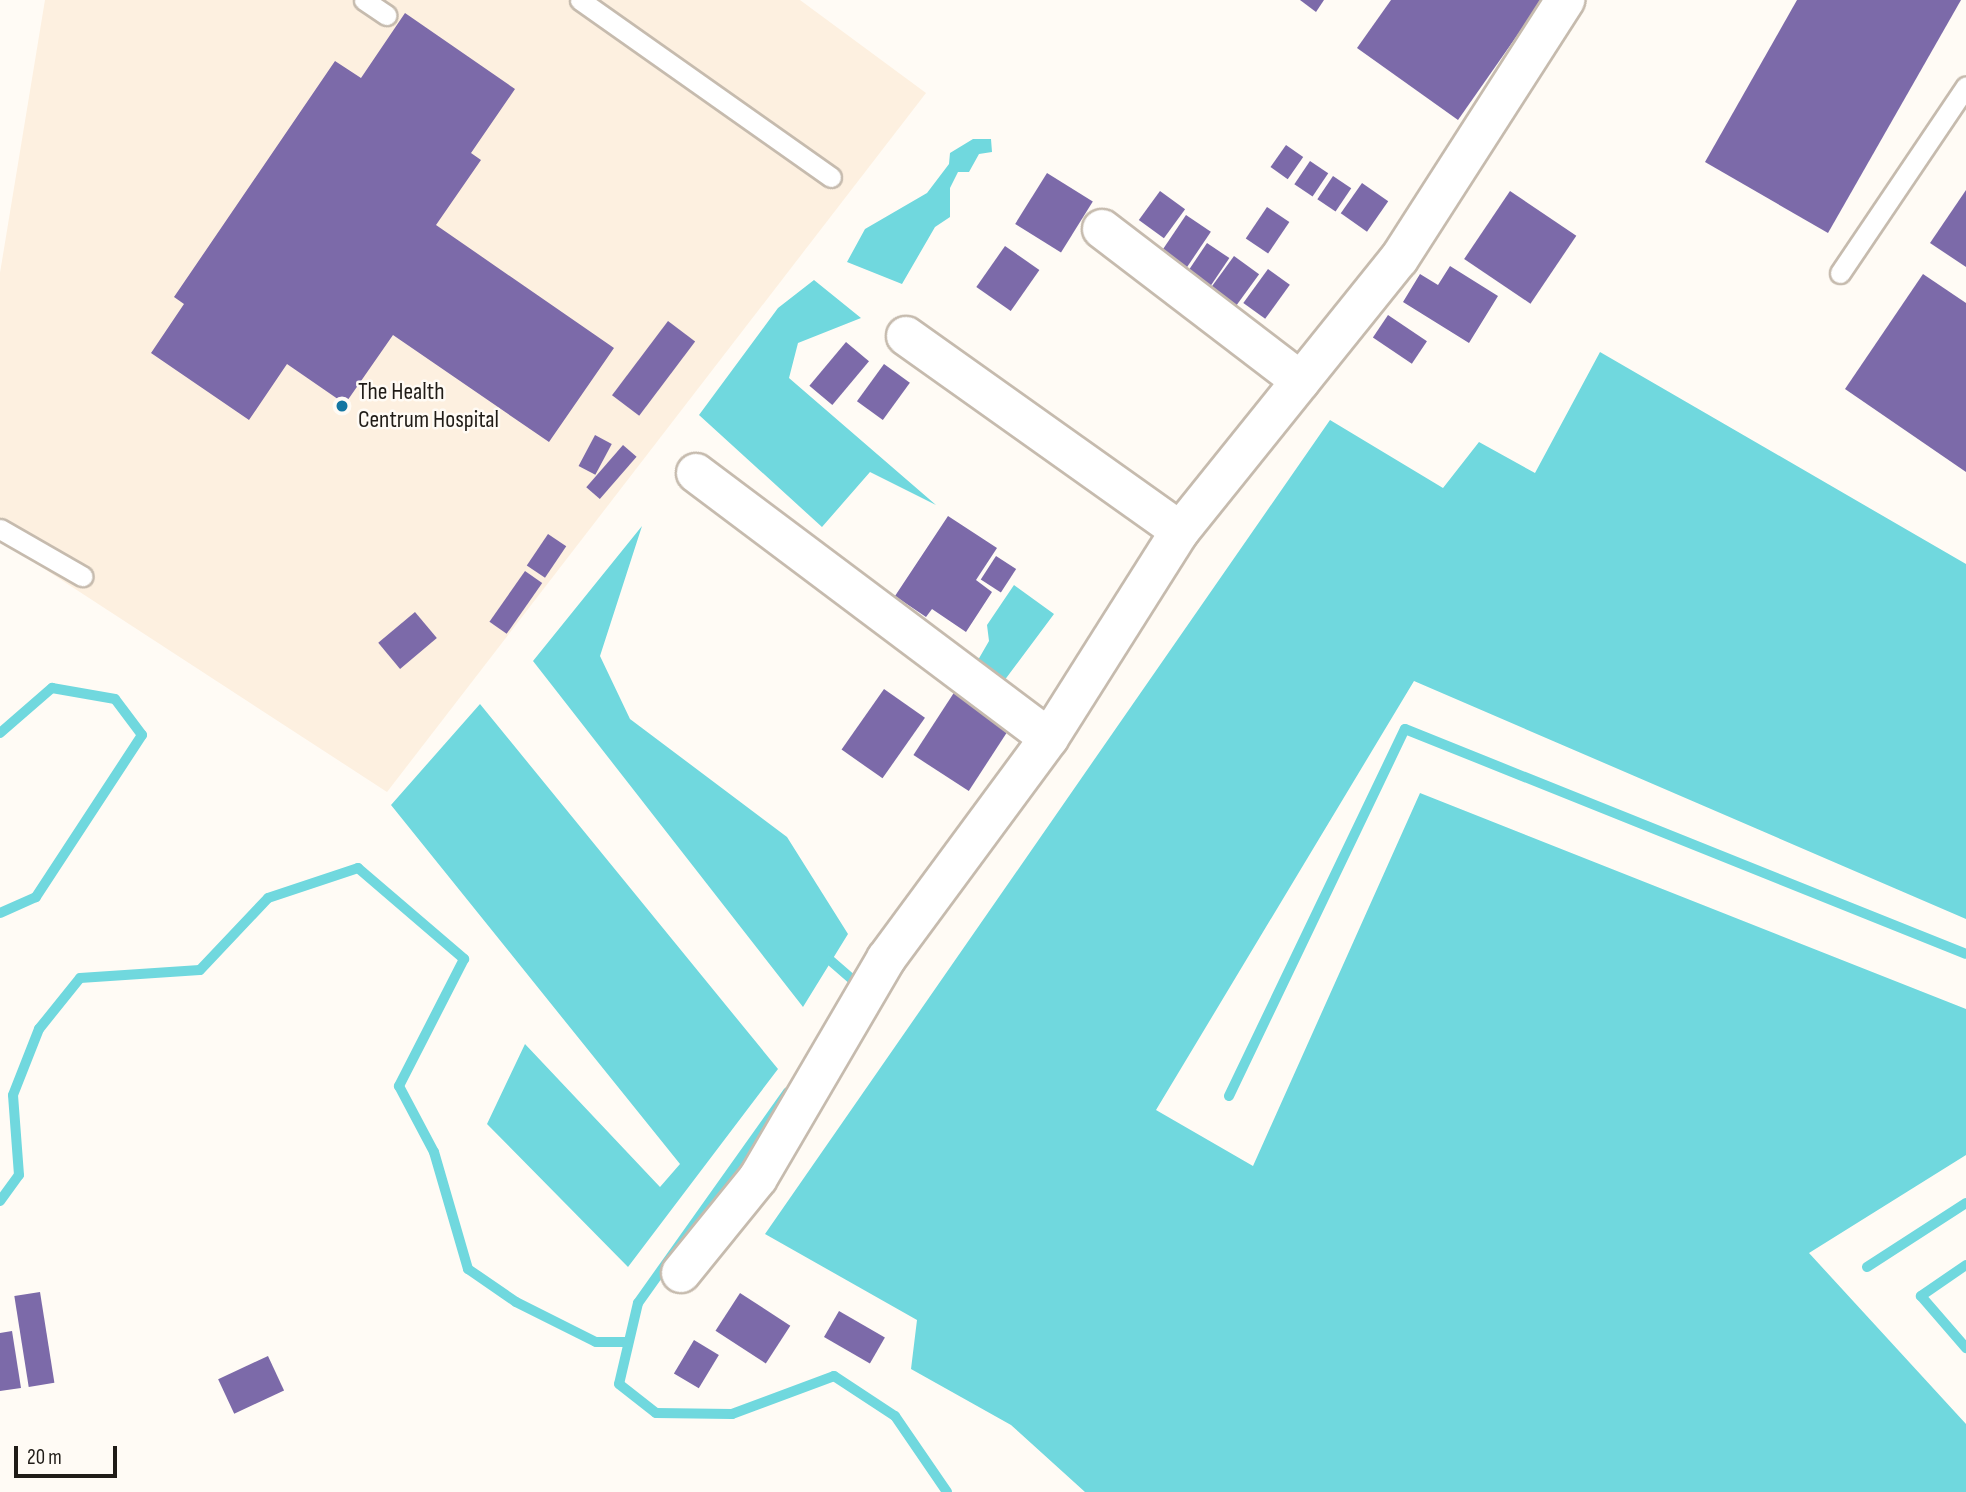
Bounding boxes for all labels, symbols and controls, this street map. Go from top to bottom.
place label: The Health Centrum Hospital [358,378,499,434]
marker: The Health Centrum Hospital [332,396,352,416]
scale bar [18,1432,121,1476]
text: 20 m [27,1445,62,1470]

